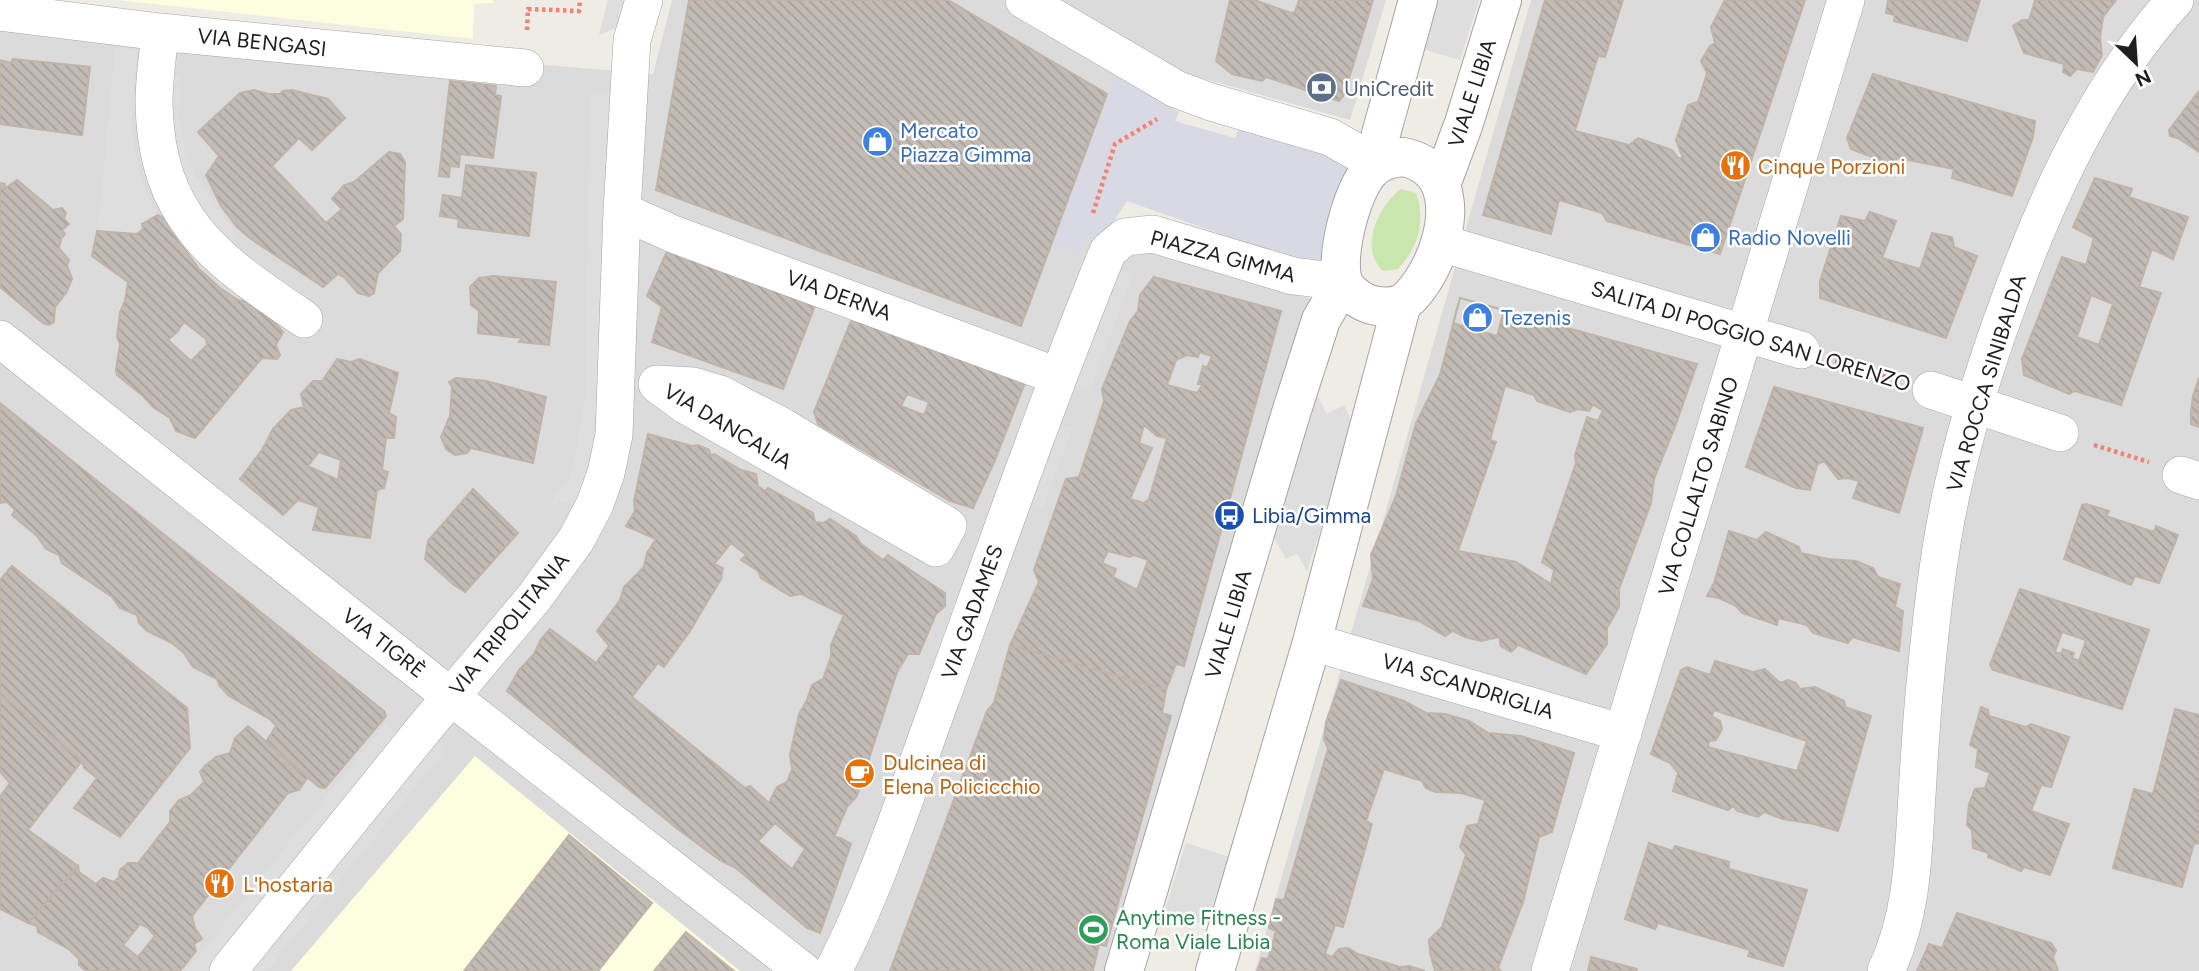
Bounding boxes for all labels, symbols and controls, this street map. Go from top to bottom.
street label: VIA BENGASI [196,23,328,61]
north arrow [2101,28,2171,98]
street label: VIALE LIBIA [1443,36,1501,150]
text: N [2131,64,2154,91]
bank icon: UniCredit [1304,71,1338,105]
place label: UniCredit [1344,76,1434,101]
place label: Mercato Piazza Gimma [900,118,1032,167]
shop icon: Mercato Piazza Gimma [860,125,894,159]
restaurant icon: Cinque Porzioni [1718,149,1752,183]
place label: Cinque Porzioni [1758,154,1905,179]
shop icon: Radio Novelli [1688,220,1722,254]
street label: PIAZZA GIMMA [1148,225,1298,287]
place label: Radio Novelli [1728,225,1851,250]
street label: VIA DERNA [783,264,895,326]
street label: VIA ROCCA SINIBALDA [1941,271,2031,495]
street label: SALITA DI POGGIO SAN LORENZO [1588,275,1914,397]
shop icon: Tezenis [1461,300,1495,334]
place label: Tezenis [1501,305,1571,330]
street label: VIA COLLALTO SABINO [1653,373,1743,599]
street label: VIA DANCALIA [660,378,796,474]
bus stop icon: Libia/Gimma [1212,498,1246,532]
place label: Libia/Gimma [1252,503,1371,528]
street label: VIA GADAMES [936,541,1008,683]
street label: VIA TRIPOLITANIA [444,548,574,700]
street label: VIALE LIBIA [1200,567,1256,681]
street label: VIA TIGRÈ [338,603,430,683]
street label: VIA SCANDRIGLIA [1379,648,1557,724]
place label: Dulcinea di Elena Policicchio [883,750,1040,799]
cafe icon: Dulcinea di Elena Policicchio [843,757,877,791]
restaurant icon: L'hostaria [203,867,237,901]
place label: L'hostaria [243,872,333,897]
place label: Anytime Fitness - Roma Viale Libia [1116,905,1281,954]
sports icon: Anytime Fitness - Roma Viale Libia [1076,912,1110,946]

